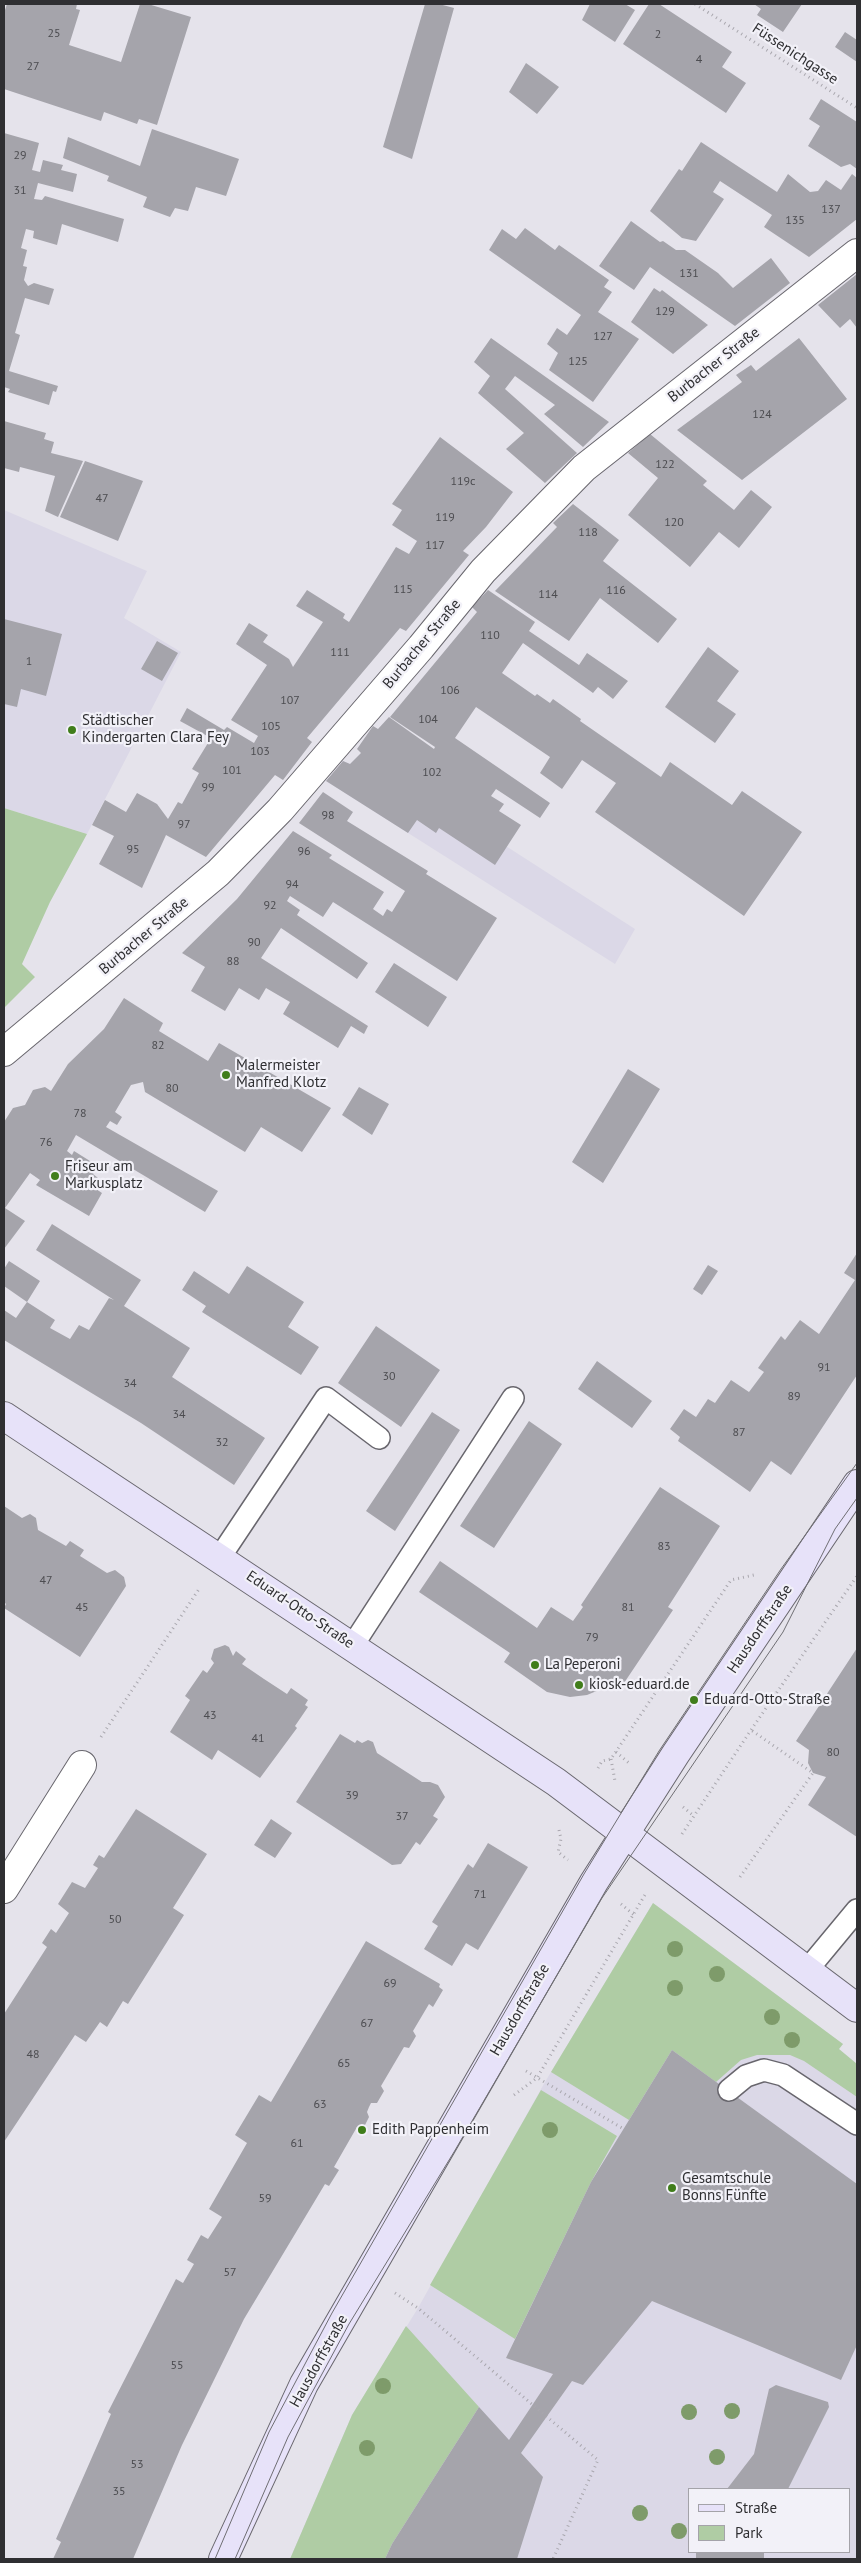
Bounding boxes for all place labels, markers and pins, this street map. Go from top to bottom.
place label: Städtischer Kindergarten Clara Fey [82,712,229,747]
marker: Städtischer Kindergarten Clara Fey [66,724,78,736]
place label: Malermeister Manfred Klotz [236,1057,326,1092]
marker: Malermeister Manfred Klotz [220,1069,232,1081]
place label: Friseur am Markusplatz [65,1158,143,1193]
marker: Friseur am Markusplatz [49,1170,61,1182]
place label: La Peperoni [545,1656,620,1674]
marker: La Peperoni [529,1659,541,1671]
place label: kiosk-eduard.de [589,1676,690,1694]
marker: kiosk-eduard.de [573,1679,585,1691]
place label: Eduard-Otto-Straße [704,1691,830,1709]
marker: Eduard-Otto-Straße [688,1694,700,1706]
place label: Edith Pappenheim [372,2121,489,2139]
marker: Edith Pappenheim [356,2124,368,2136]
place label: Gesamtschule Bonns Fünfte [682,2170,771,2205]
marker: Gesamtschule Bonns Fünfte [666,2182,678,2194]

